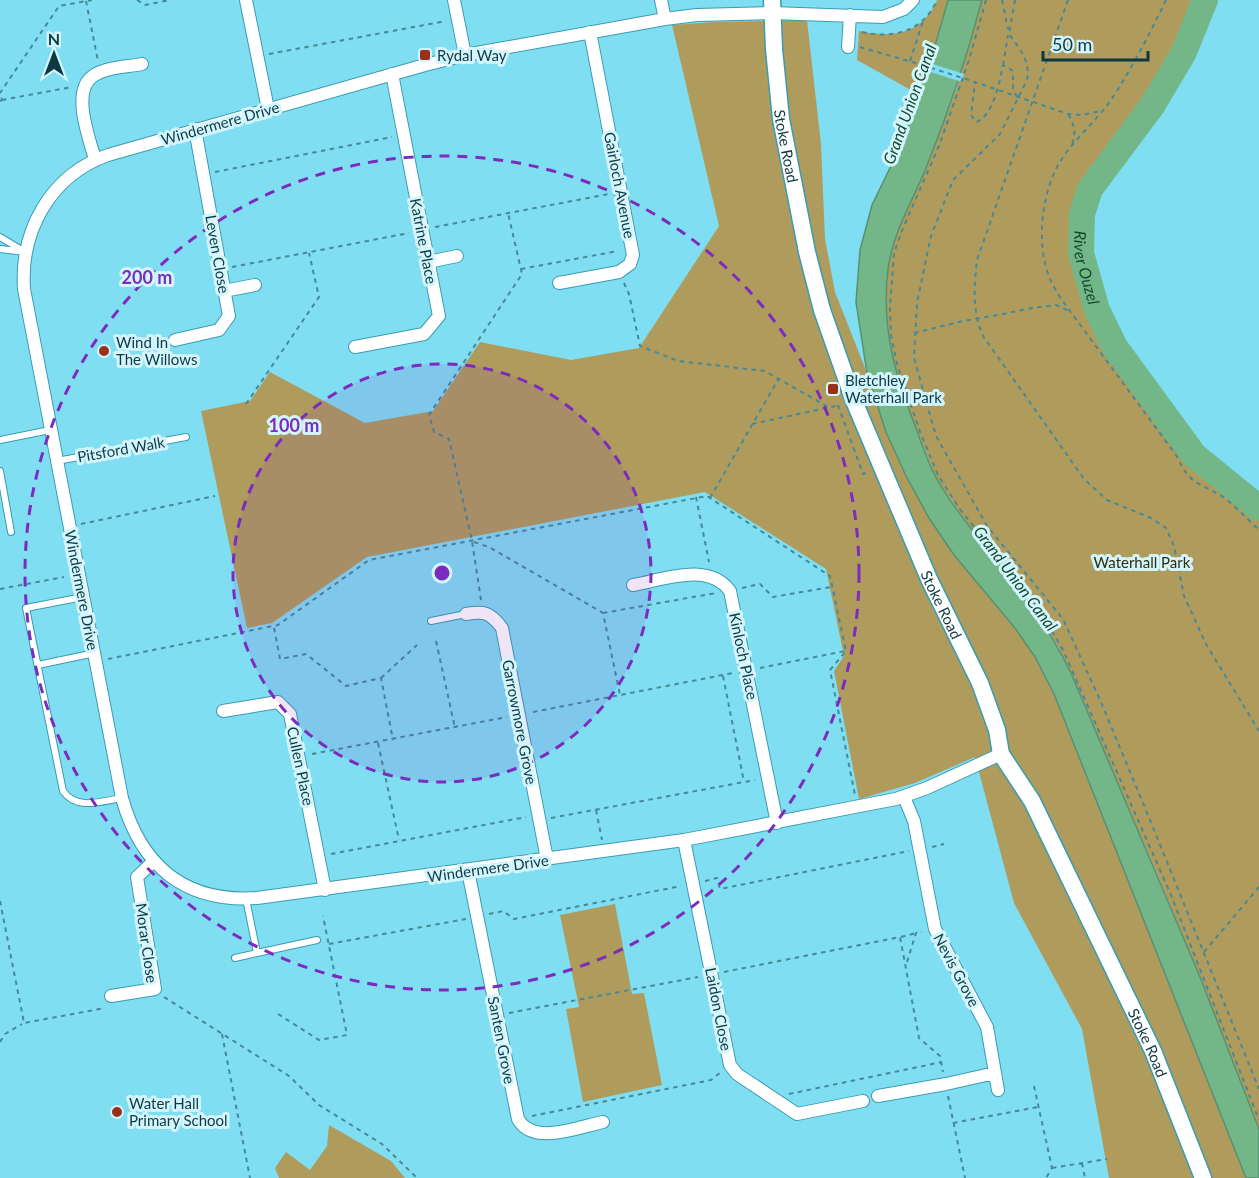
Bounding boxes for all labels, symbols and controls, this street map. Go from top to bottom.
north arrow [24,24,84,84]
scale bar [1043,24,1148,62]
text: N [48,29,60,48]
text: 50 m [1052,33,1092,55]
water label: Grand Union Canal [878,41,940,167]
place label: Rydal Way [437,46,507,64]
marker: Rydal Way [418,48,432,62]
street label: Windermere Drive [159,97,281,148]
street label: Stoke Road [771,109,802,184]
street label: Gairloch Avenue [601,130,639,240]
street label: Katrine Place [407,197,441,285]
street label: Leven Close [202,214,234,295]
water label: River Ouzel [1071,230,1105,307]
text: 200 m [122,266,172,288]
place label: Wind In The Willows [116,333,197,368]
marker: Wind In The Willows [97,344,111,358]
place label: Bletchley Waterhall Park [845,371,942,406]
marker: Bletchley Waterhall Park [826,382,840,396]
text: 100 m [269,414,319,436]
street label: Pitsford Walk [76,432,166,466]
water label: Grand Union Canal [970,522,1062,635]
street label: Windermere Drive [62,528,103,652]
park label: Waterhall Park [1094,553,1191,571]
centre of rings [432,563,452,583]
street label: Stoke Road [917,568,966,642]
street label: Kinloch Place [726,611,762,701]
street label: Garrowmore Grove [499,658,541,786]
street label: Cullen Place [284,725,318,807]
street label: Windermere Drive [426,851,550,885]
street label: Morar Close [132,902,162,984]
street label: Nevis Grove [930,930,984,1010]
street label: Laidon Close [702,966,736,1052]
street label: Santen Grove [485,995,519,1085]
street label: Stoke Road [1125,1005,1171,1080]
place label: Water Hall Primary School [129,1094,228,1129]
marker: Water Hall Primary School [110,1105,124,1119]

